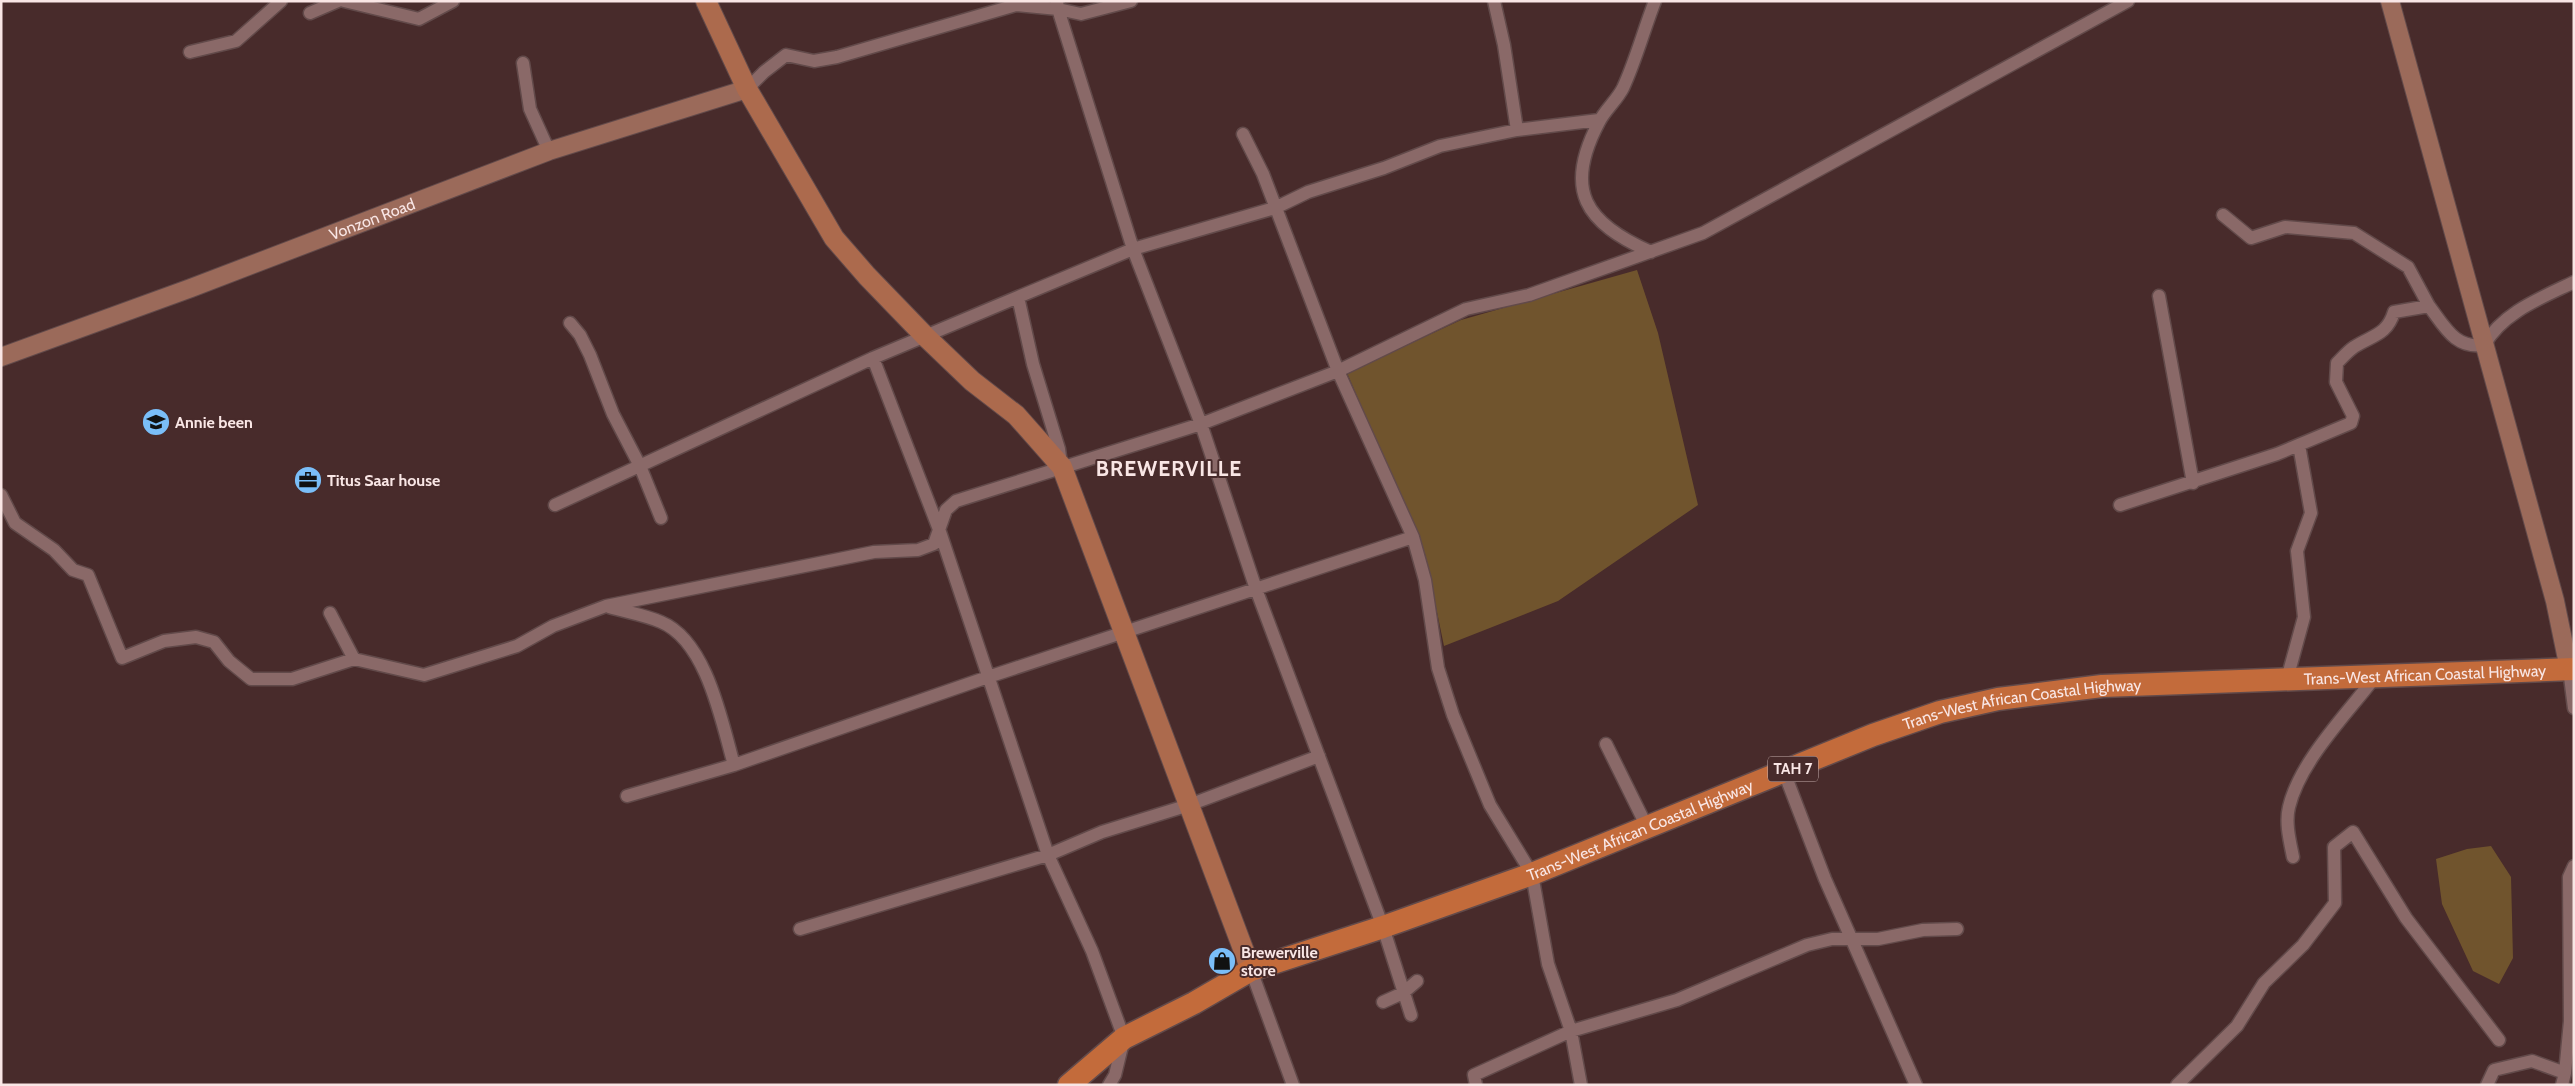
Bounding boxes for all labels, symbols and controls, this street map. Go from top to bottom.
street label: Vonzon Road [327,194,418,244]
school or university icon: Annie been [141,407,171,437]
place label: Annie been [175,413,253,432]
district label: BREWERVILLE [1096,456,1242,481]
office icon: Titus Saar house [293,465,323,495]
place label: Titus Saar house [327,471,440,490]
street label: Trans-West African Coastal Highway [2303,661,2547,688]
street label: Trans-West African Coastal Highway [1900,675,2142,734]
road number: TAH 7 [1768,756,1818,782]
street label: Trans-West African Coastal Highway [1524,775,1756,885]
place label: Brewerville store [1241,943,1318,980]
shop icon: Brewerville store [1207,946,1237,976]

